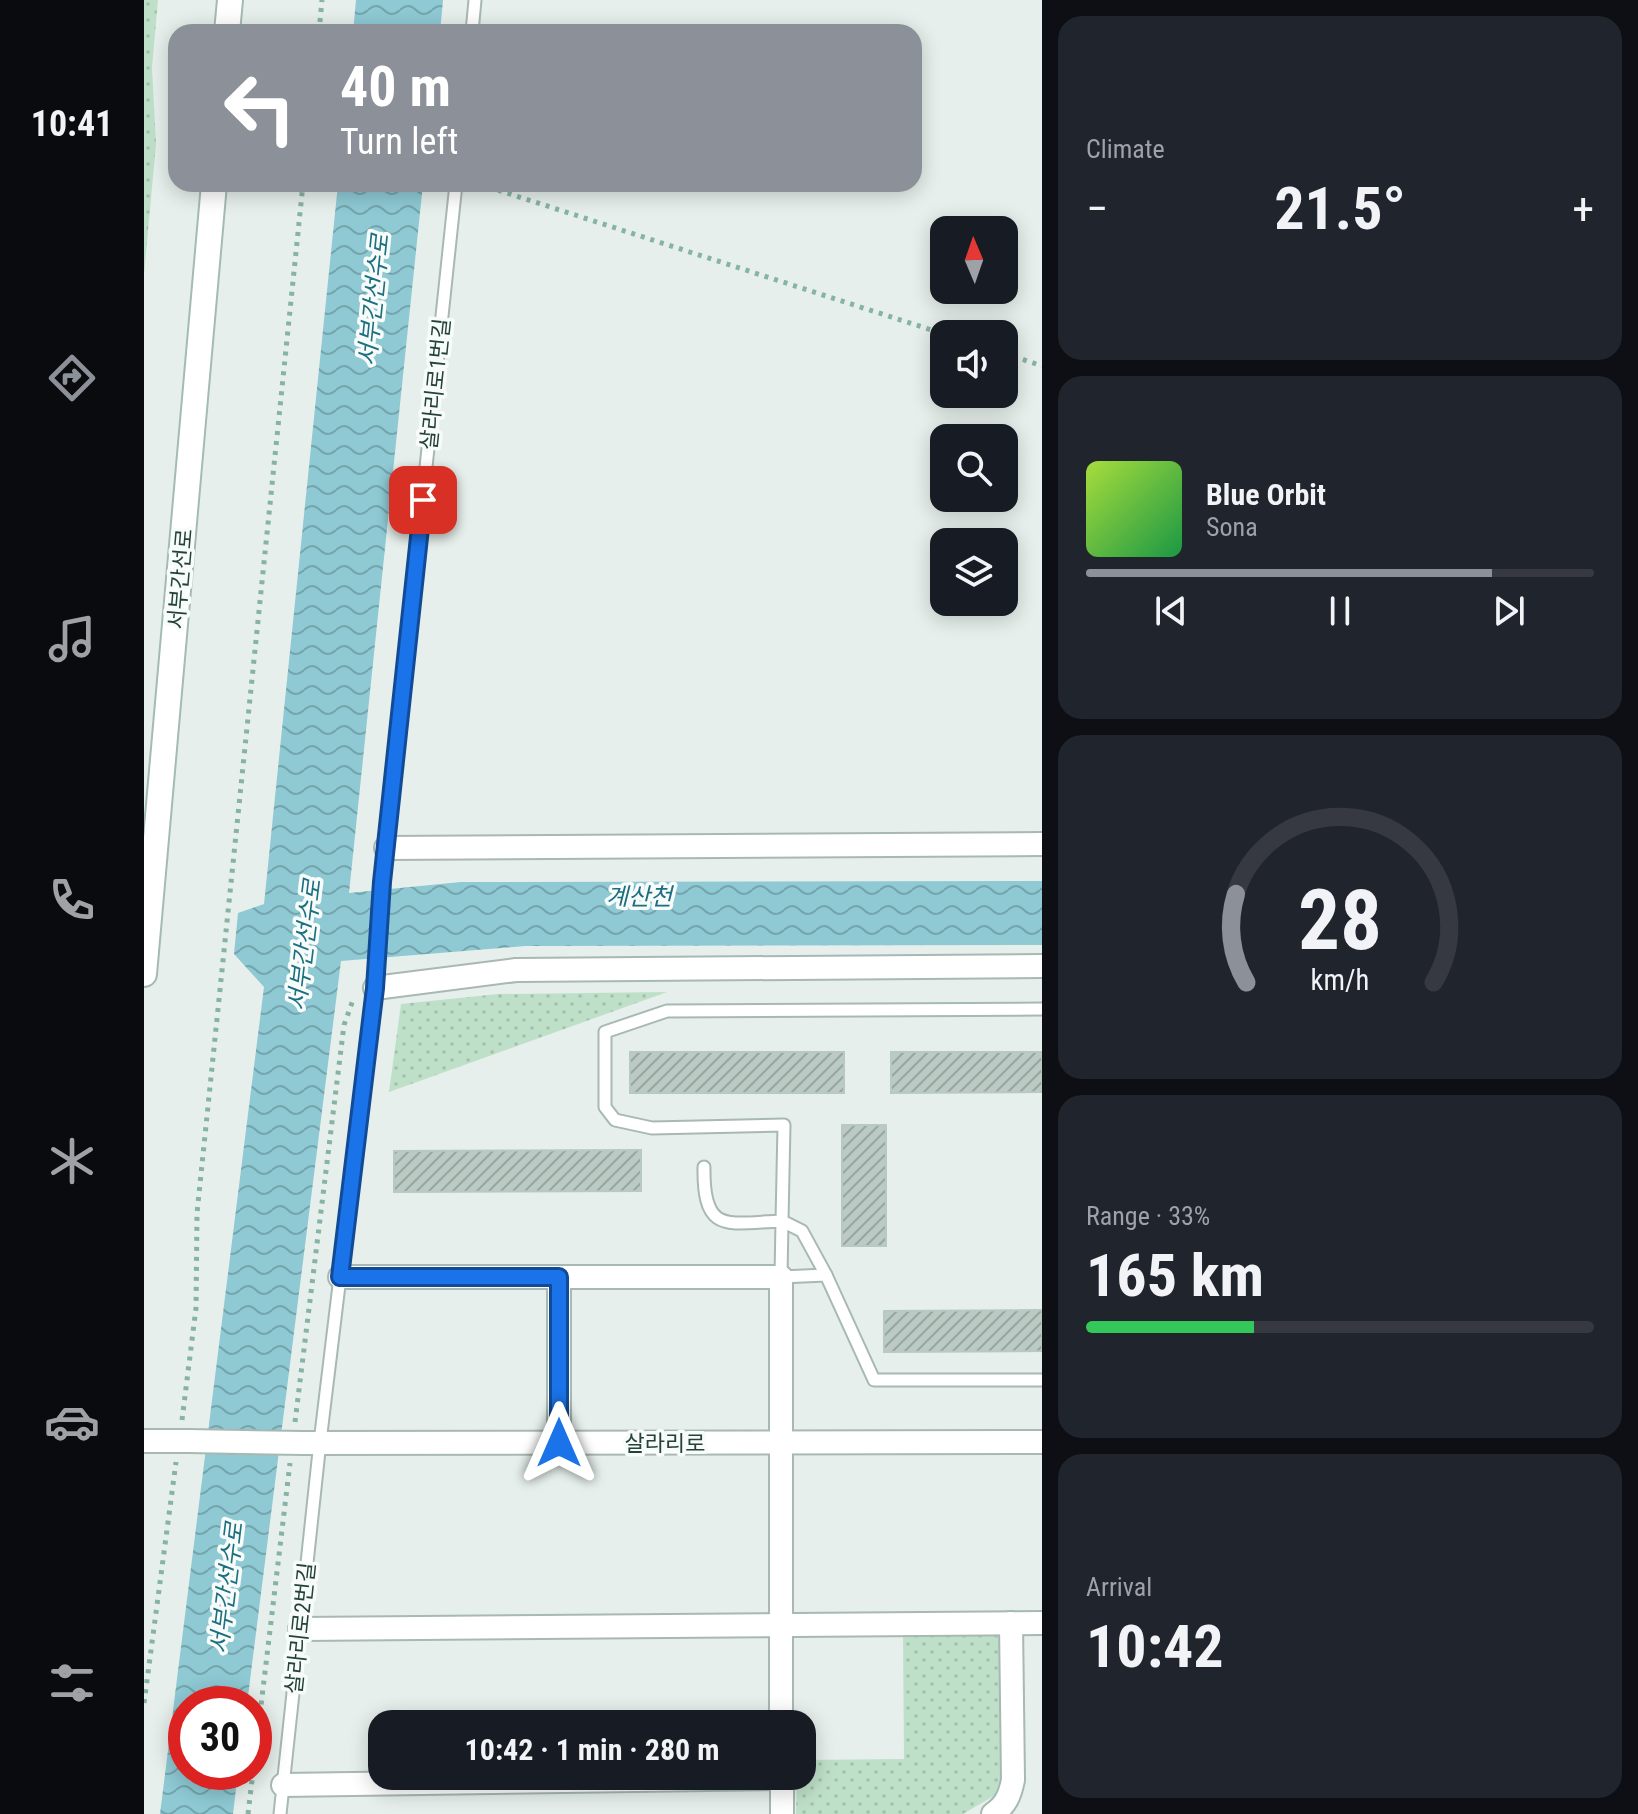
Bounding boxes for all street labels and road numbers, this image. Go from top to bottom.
street label: 살라리로1번길 [416,317,455,451]
street label: 서부간선로 [164,528,197,631]
street label: 살라리로 [625,1431,705,1456]
street label: 살라리로2번길 [281,1561,320,1695]

